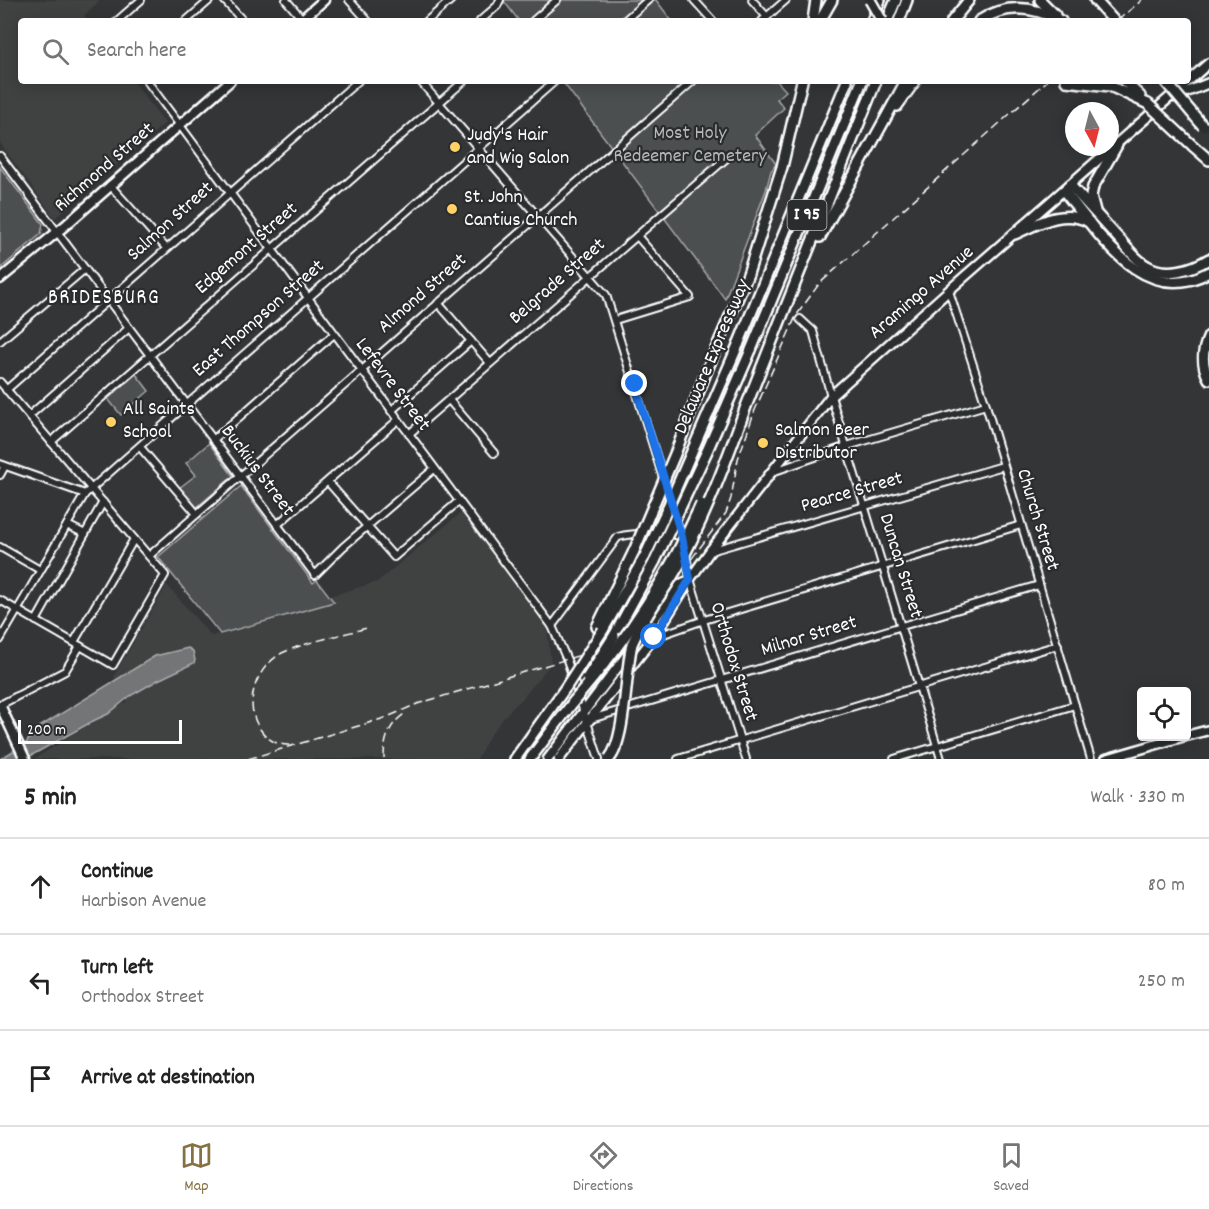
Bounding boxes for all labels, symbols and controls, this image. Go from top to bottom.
search box [18,18,1191,84]
icon: search [39,35,72,68]
text: Search here [87,36,186,67]
north arrow [1065,102,1119,156]
street label: Richmond Street [49,116,161,220]
park label: Most Holy Redeemer Cemetery [614,120,767,171]
place label: Judy's Hair and Wig Salon [467,122,569,173]
marker: Judy's Hair and Wig Salon [448,140,462,154]
street label: Salmon Street [121,175,221,269]
place label: St. John Cantius Church [464,184,577,235]
street label: Edgemont Street [189,196,305,302]
road number: I 95 [788,200,826,230]
marker: St. John Cantius Church [445,202,459,216]
street label: Belgrade Street [504,232,612,332]
street label: Aramingo Avenue [863,239,981,347]
street label: Almond Street [372,247,474,341]
street label: East Thompson Street [187,253,331,385]
street label: Delaware Expressway [668,275,759,439]
district label: BRIDESBURG [48,284,160,314]
street label: Lefevre Street [348,332,436,438]
route end [621,370,647,396]
place label: All Saints School [123,396,195,447]
marker: All Saints School [104,415,118,429]
place label: Salmon Beer Distributor [775,417,869,468]
street label: Buckius Street [213,419,301,523]
marker: Salmon Beer Distributor [756,436,770,450]
street label: Pearce Street [798,465,906,521]
street label: Church Street [1008,465,1066,575]
street label: Duncan Street [871,510,929,622]
street label: Orthodox Street [702,599,764,725]
street label: Milnor Street [758,609,860,665]
route start [640,623,666,649]
map controls [1137,687,1191,741]
button: locate [1137,687,1191,741]
scale bar [18,717,182,744]
text: 200 m [27,719,66,742]
text: 5 min [24,780,77,817]
text: Walk · 330 m [1090,784,1185,812]
text: Continue [81,857,153,888]
icon: ahead [24,870,57,903]
text: 80 m [1148,872,1185,900]
text: Harbison Avenue [81,888,206,916]
text: Turn left [81,953,153,984]
icon: left [24,966,57,999]
text: 250 m [1138,968,1185,996]
text: Orthodox Street [81,984,204,1012]
icon: arrive [24,1062,57,1095]
text: Arrive at destination [81,1063,255,1094]
tab: Map [180,1139,213,1198]
tab: Directions [573,1139,633,1198]
tab: Saved [993,1139,1029,1198]

